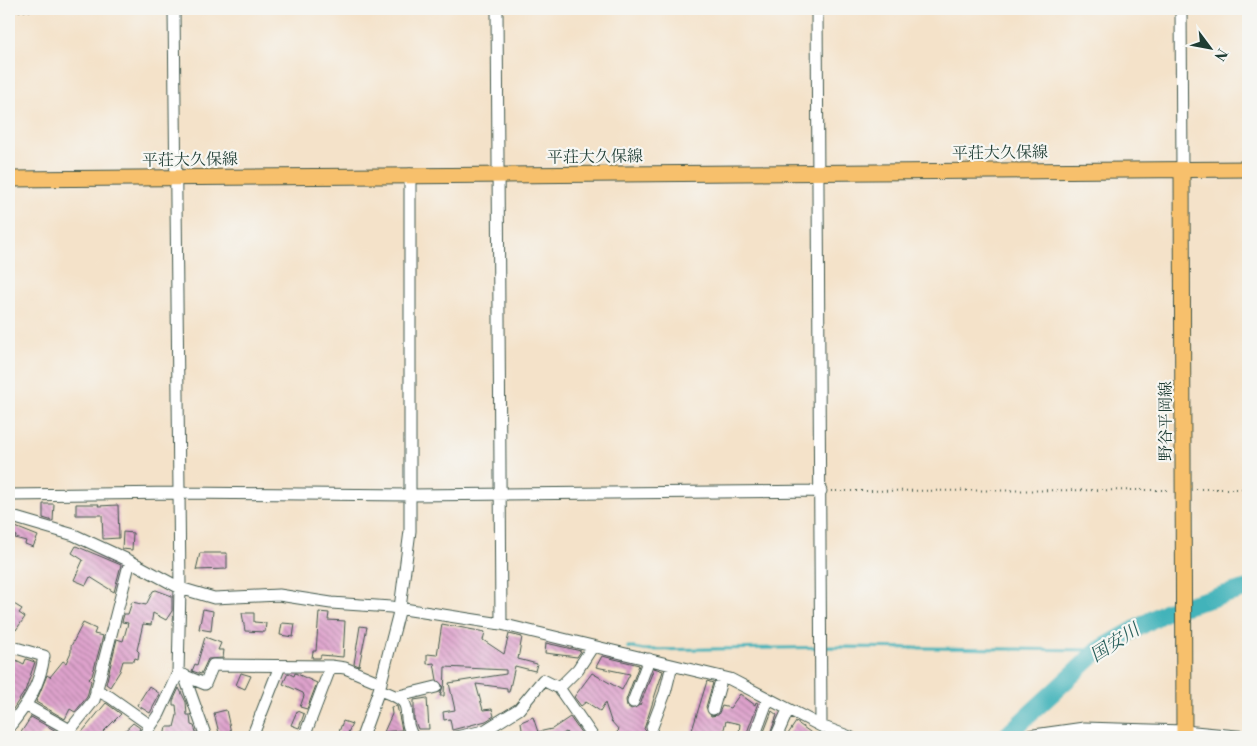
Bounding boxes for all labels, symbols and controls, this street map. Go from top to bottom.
north arrow [1184,22,1234,72]
text: N [1210,45,1231,64]
street label: 平荘大久保線 [952,142,1048,164]
street label: 平荘大久保線 [547,146,643,168]
street label: 平荘大久保線 [142,149,238,171]
street label: 野谷平岡線 [1156,381,1176,461]
water label: 国安川 [1086,618,1146,667]

